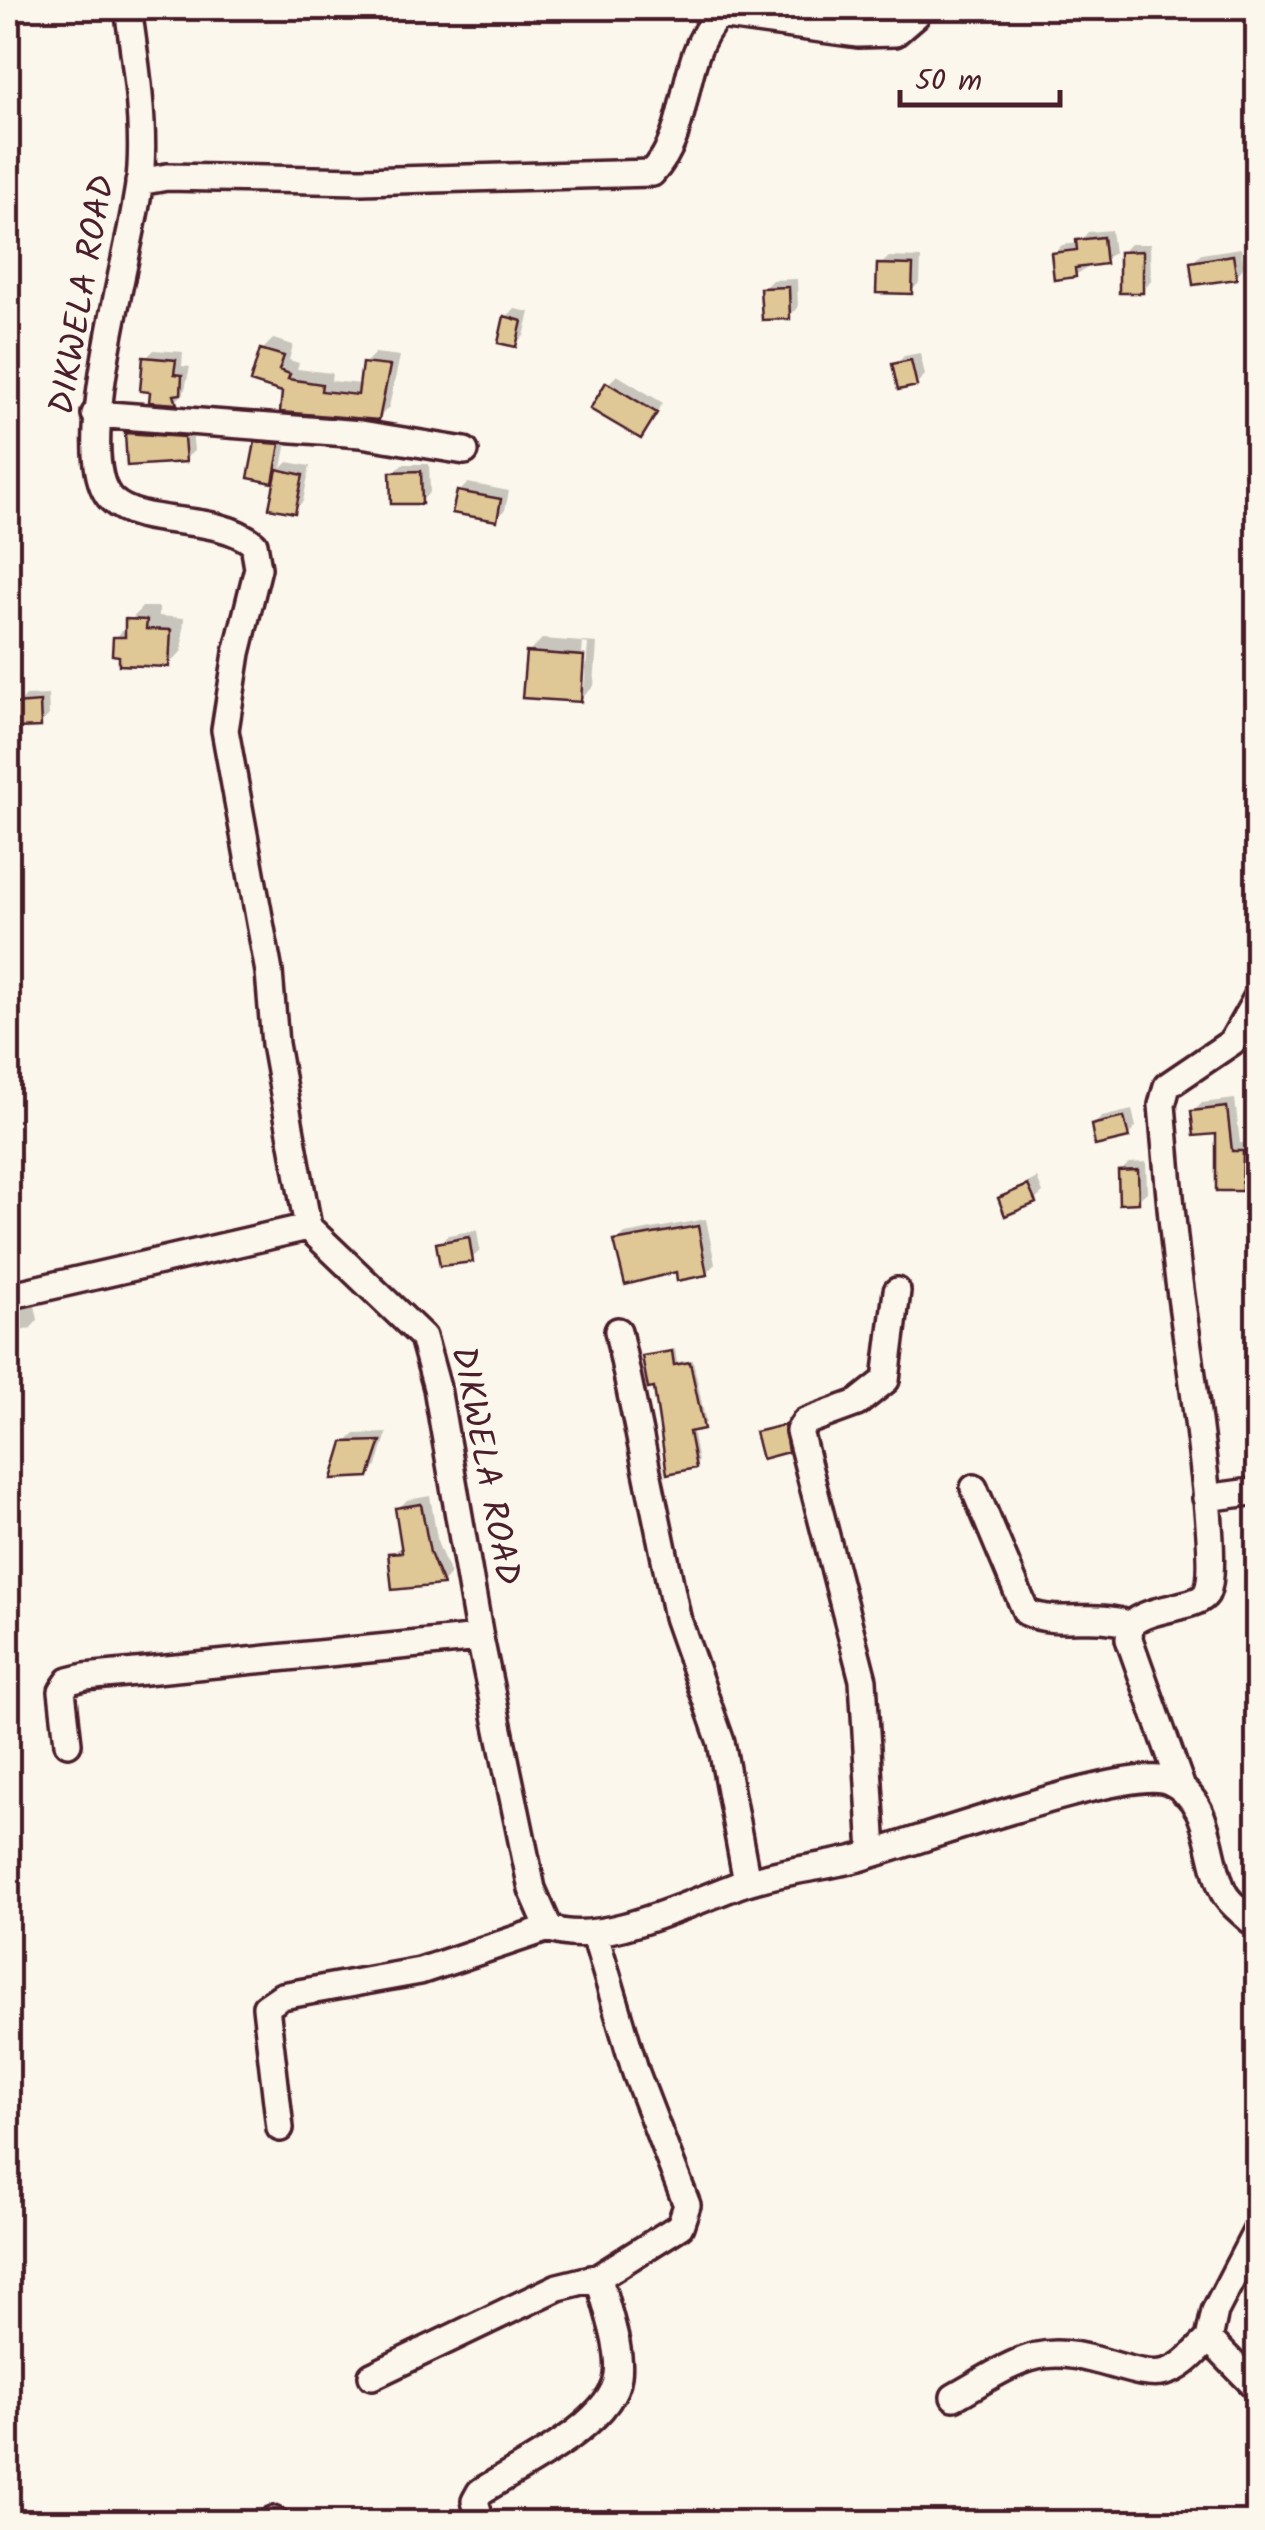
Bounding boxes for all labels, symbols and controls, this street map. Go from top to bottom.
scale bar [900,45,1060,107]
text: 50 m [915,58,982,106]
street label: DIKWELA ROAD [35,171,133,419]
street label: DIKWELA ROAD [433,1342,535,1590]

